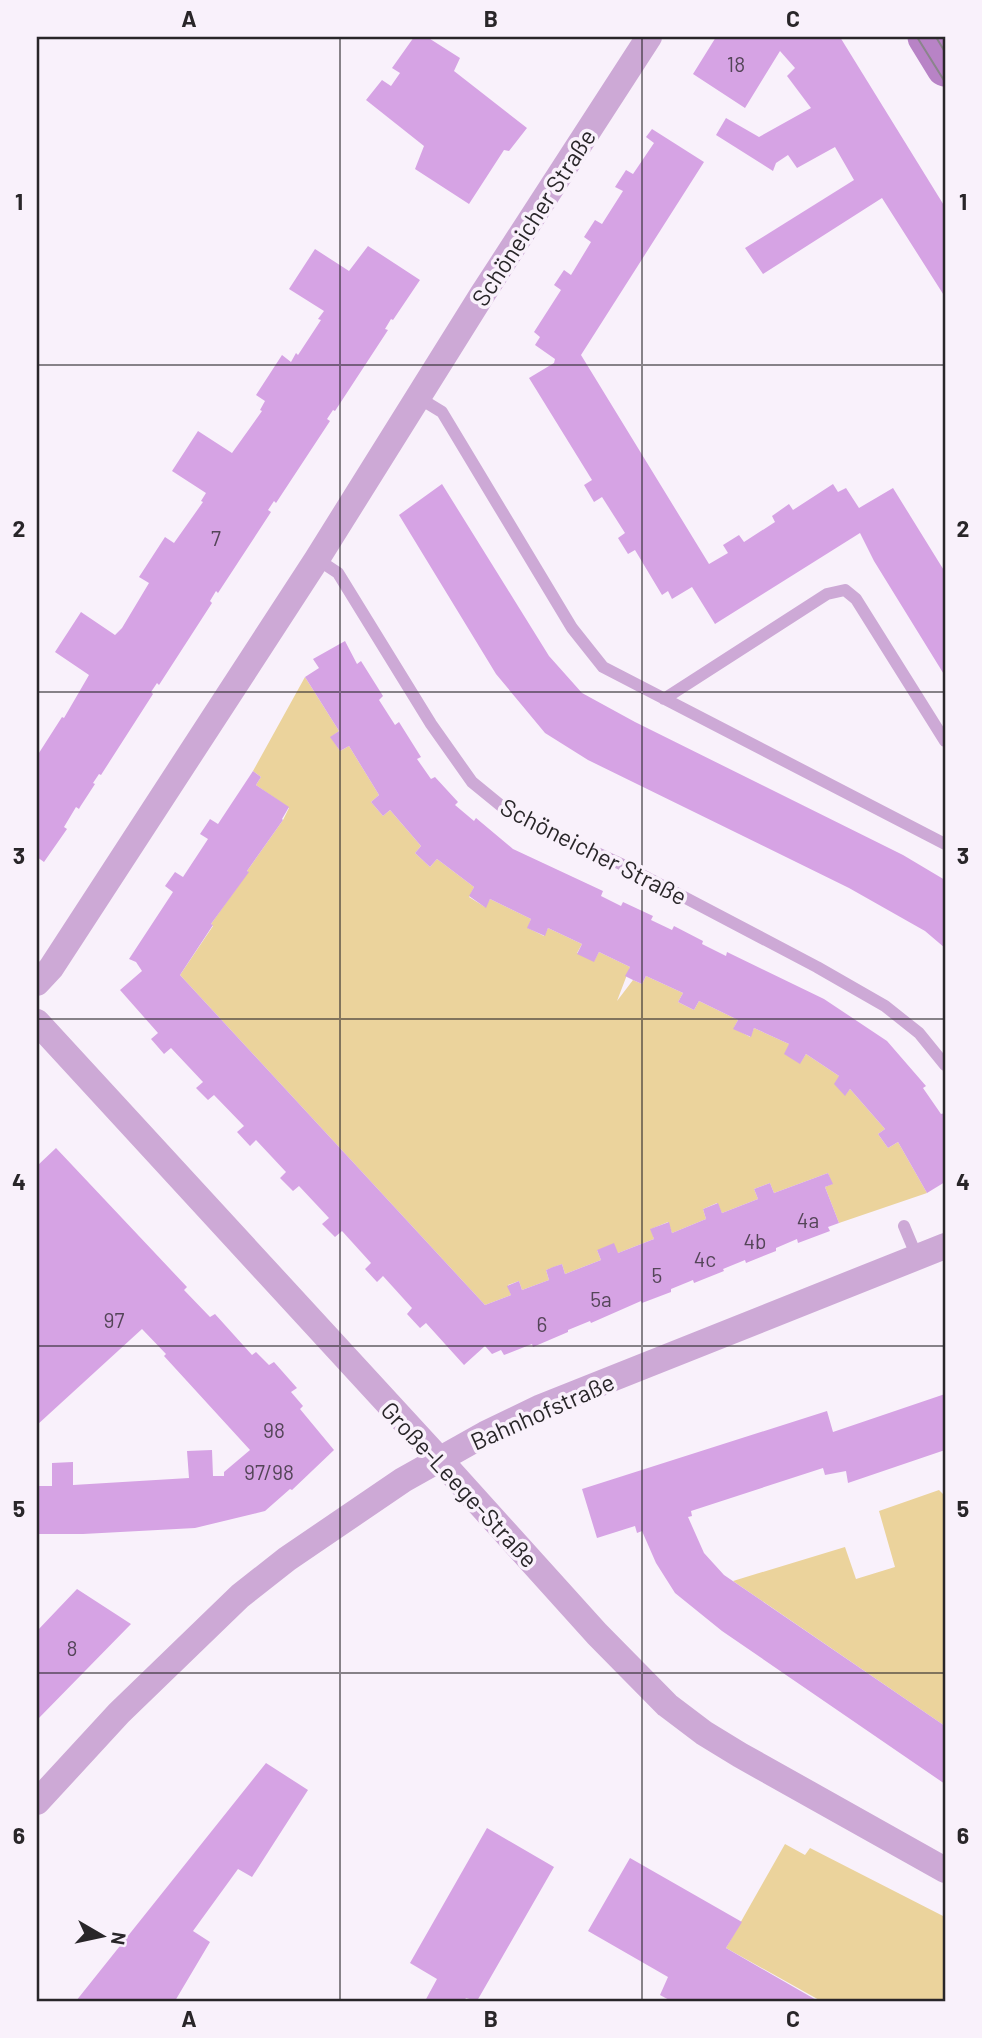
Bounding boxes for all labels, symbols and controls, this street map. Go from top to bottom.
text: A [181,4,197,32]
text: B [484,4,498,32]
text: C [786,4,800,32]
house number: 18 [727,51,745,76]
street label: Schöneicher Straße [465,123,601,311]
text: 1 [15,187,23,215]
text: 1 [959,187,967,215]
text: 2 [13,514,25,542]
text: 2 [957,514,969,542]
house number: 7 [211,525,221,550]
street label: Schöneicher Straße [496,791,692,911]
text: 3 [13,841,25,869]
text: 3 [957,841,969,869]
text: 4 [12,1167,26,1195]
text: 4 [956,1167,970,1195]
house number: 4a [797,1207,819,1232]
house number: 4b [743,1228,767,1253]
house number: 4c [694,1246,716,1271]
house number: 5 [652,1262,662,1287]
house number: 5a [590,1286,612,1311]
house number: 97 [104,1307,125,1332]
house number: 6 [537,1311,547,1336]
street label: Bahnhofstraße [466,1366,618,1456]
street label: Große-Leege-Straße [376,1395,544,1573]
house number: 98 [263,1417,285,1442]
house number: 97/98 [244,1459,294,1484]
text: 5 [13,1494,25,1522]
text: 5 [957,1494,969,1522]
house number: 8 [67,1635,77,1660]
text: 6 [13,1821,25,1849]
text: 6 [957,1821,969,1849]
north arrow [66,1902,136,1972]
text: N [107,1931,132,1947]
text: A [181,2004,197,2032]
text: B [484,2004,498,2032]
text: C [786,2004,800,2032]

